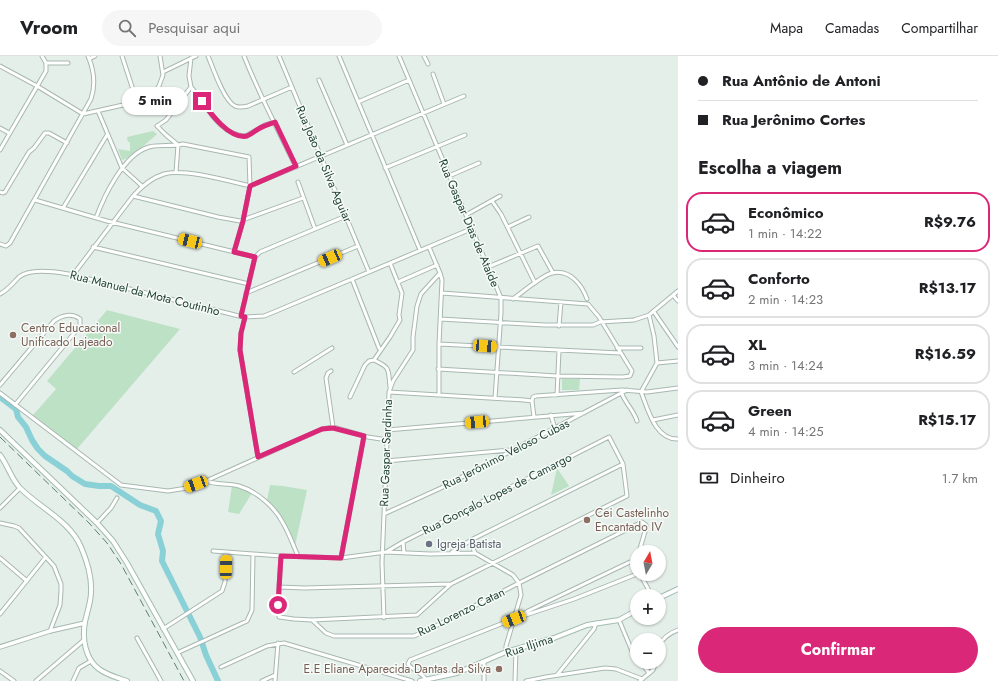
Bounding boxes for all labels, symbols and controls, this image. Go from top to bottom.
search box [102,10,382,46]
text: Vroom [20,14,78,41]
icon: search [116,17,138,39]
text: Pesquisar aqui [148,17,240,39]
text: Mapa [770,18,803,38]
text: Camadas [825,18,879,38]
text: Compartilhar [901,18,978,38]
text: Rua Antônio de Antoni [722,70,881,92]
callout: 5 min [122,87,188,115]
text: 5 min [138,91,172,110]
route end [193,92,211,110]
street label: Rua João da Silva Aguiar [291,103,357,226]
text: Rua Jerônimo Cortes [722,109,865,131]
text: Escolha a viagem [698,155,842,181]
street label: Rua Gaspar Dias de Ataíde [434,156,504,290]
text: Econômico [748,202,823,224]
icon: car [700,204,736,240]
text: R$9.76 [924,211,976,233]
text: 1 min · 14:22 [748,224,822,243]
car [177,232,203,250]
car [317,248,343,268]
street label: Rua Manuel da Mota Coutinho [68,266,222,320]
text: Conforto [748,268,810,290]
icon: car [700,270,736,306]
text: R$13.17 [919,277,976,299]
text: 2 min · 14:23 [748,290,823,309]
place label: Centro Educacional Unificado Lajeado [21,319,120,351]
marker: Centro Educacional Unificado Lajeado [8,330,18,340]
text: XL [748,334,766,356]
icon: car [700,336,736,372]
car [473,339,497,353]
text: R$16.59 [915,343,976,365]
text: 3 min · 14:24 [748,356,823,375]
street label: Rua Gaspar Sardinha [375,399,397,507]
text: Green [748,400,792,422]
icon: car [700,402,736,438]
text: R$15.17 [918,409,976,431]
street label: Rua Jerônimo Veloso Cubas [439,414,573,494]
car [465,415,489,429]
text: 4 min · 14:25 [748,422,824,441]
street label: Rua Gonçalo Lopes de Camargo [419,448,575,540]
icon: cash [698,467,720,489]
text: Dinheiro [730,467,785,489]
text: 1.7 km [942,469,978,488]
car [183,474,209,494]
place label: Cei Castelinho Encantado IV [595,504,669,536]
marker: Cei Castelinho Encantado IV [582,515,592,525]
place label: Igreja Batista [437,535,501,553]
marker: Igreja Batista [424,539,434,549]
north arrow [630,545,666,581]
map controls [630,545,666,669]
car [220,555,232,579]
street label: Rua Lorenzo Catan [414,583,508,641]
button: + [630,589,666,625]
route start [269,596,287,614]
car [501,609,527,629]
button: Confirmar [698,627,978,673]
street label: Rua Iljima [503,630,555,662]
button: − [630,633,666,669]
place label: E.E Eliane Aparecida Dantas da Silva [304,660,491,678]
marker: E.E Eliane Aparecida Dantas da Silva [494,664,504,674]

